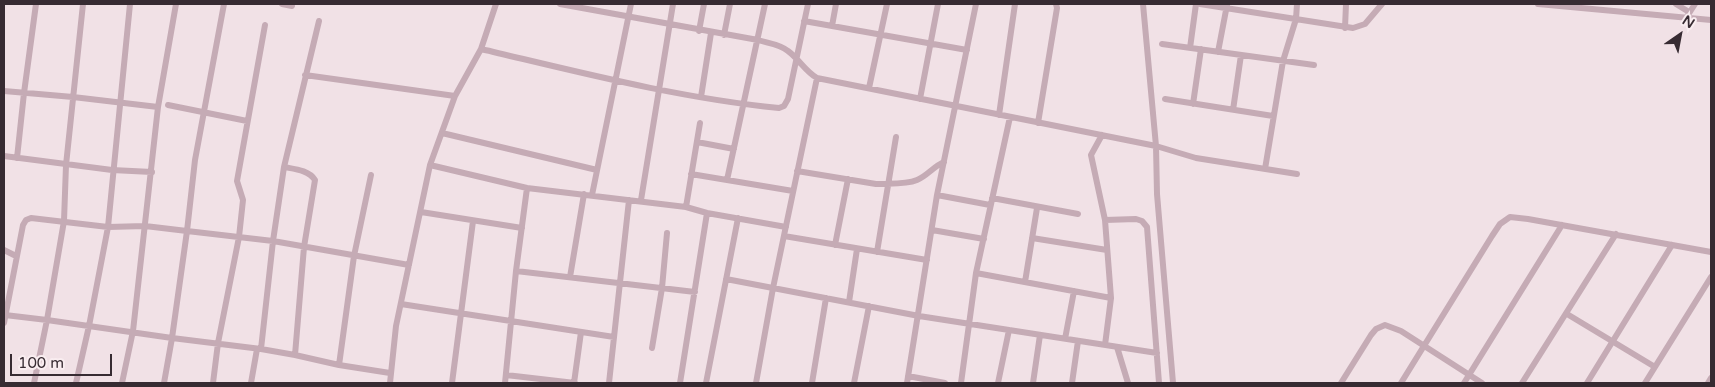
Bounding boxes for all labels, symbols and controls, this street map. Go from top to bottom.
north arrow [1655,10,1705,60]
text: N [1679,12,1698,32]
scale bar [12,344,115,376]
text: 100 m [18,354,64,372]

